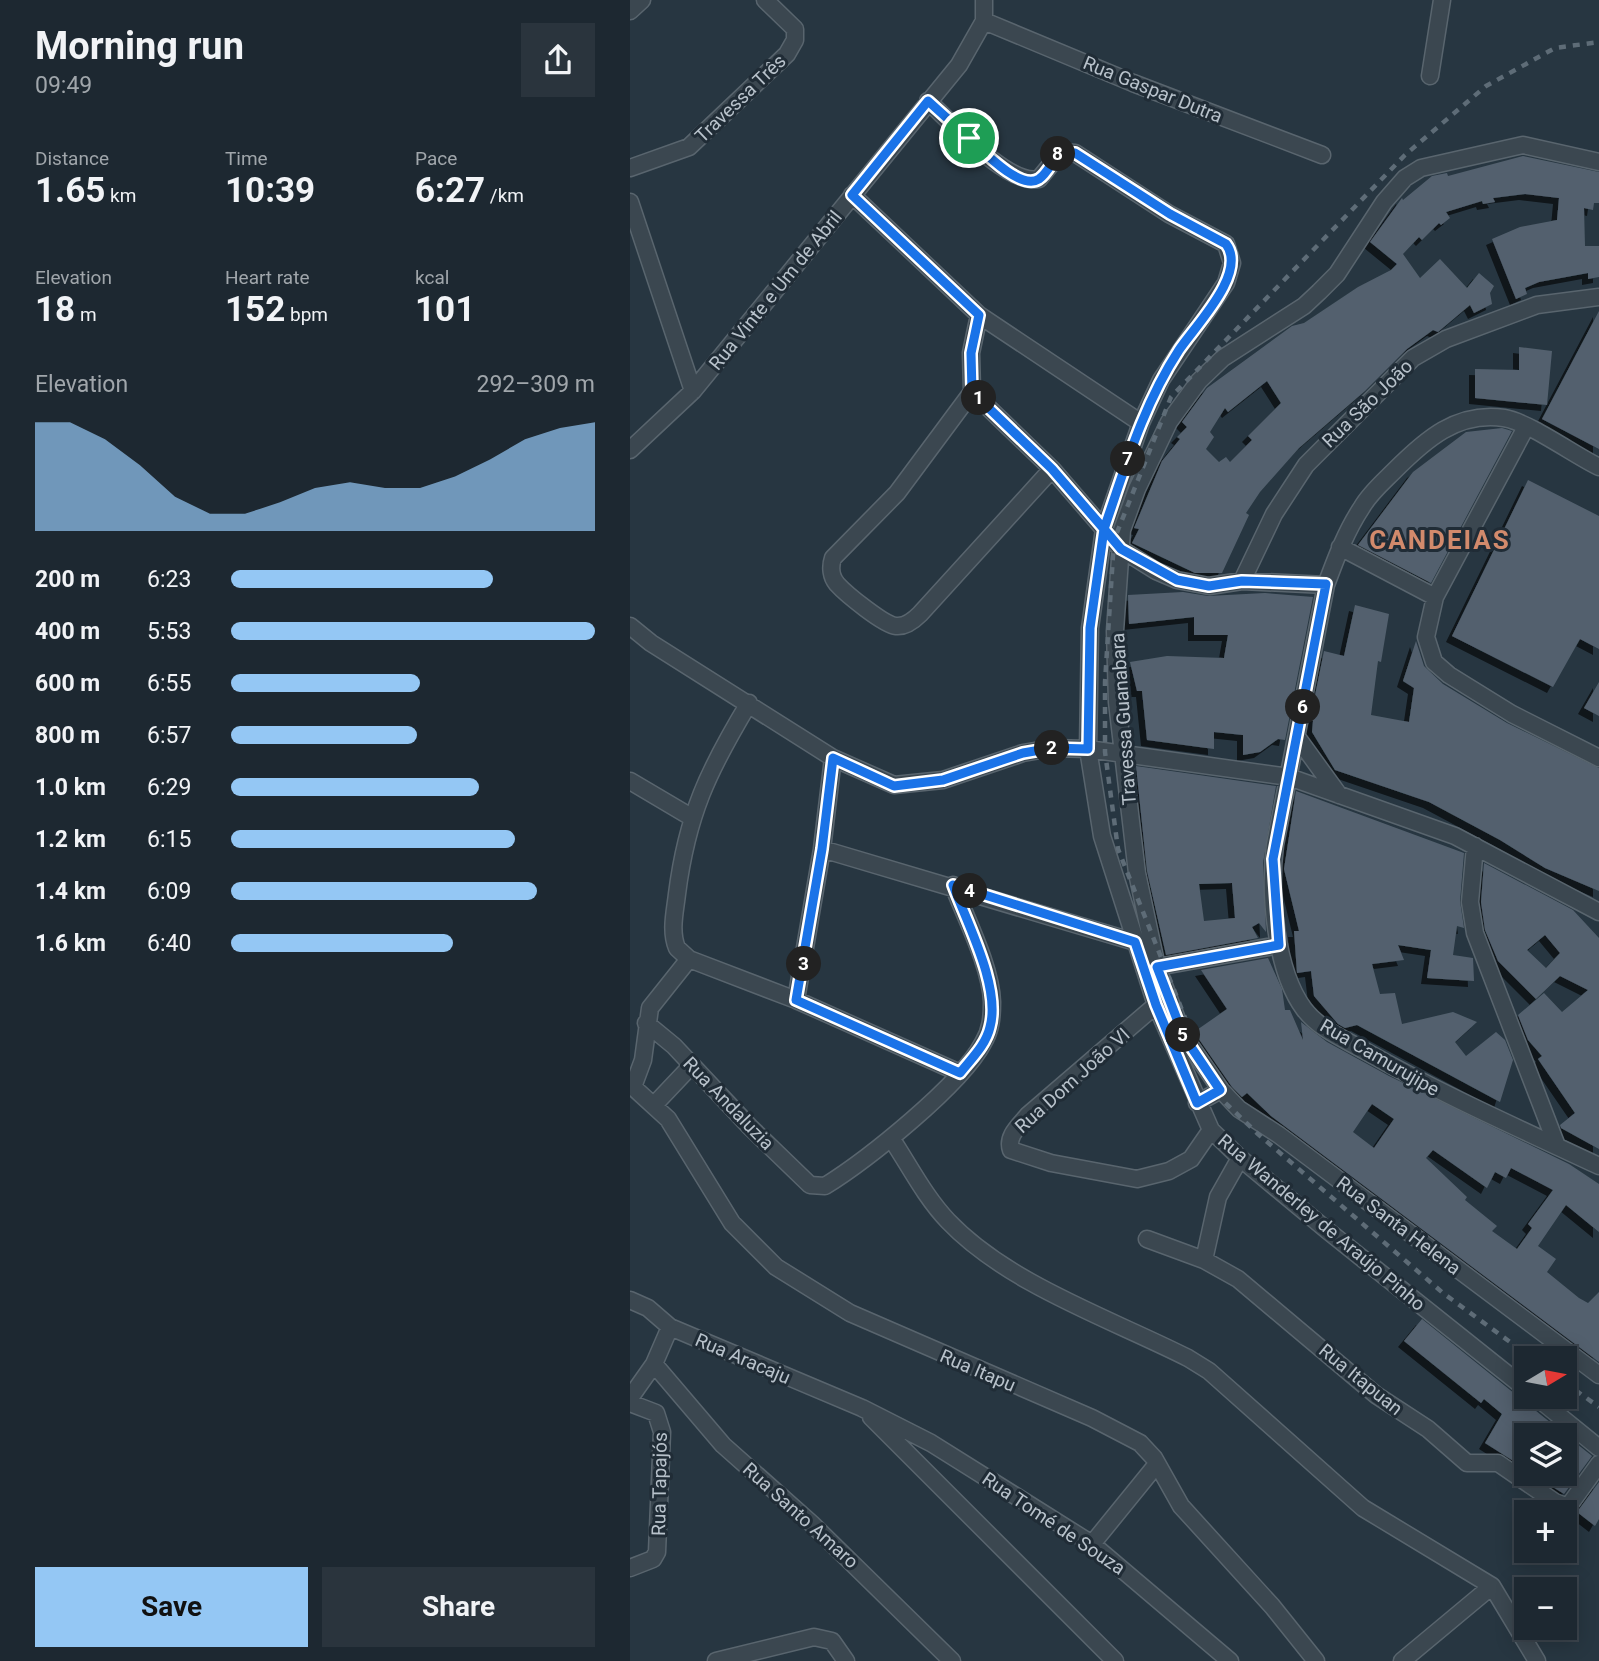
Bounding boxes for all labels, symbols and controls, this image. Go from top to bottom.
button: share [521,23,595,97]
text: Morning run [35,24,244,68]
street label: Travessa Três [690,49,790,147]
street label: Rua Gaspar Dutra [1080,51,1226,128]
text: 09:49 [35,72,92,99]
pin [939,108,999,168]
icon: arrive [950,119,988,157]
pin: 8 [1040,136,1076,172]
text: 8 [1052,142,1063,165]
text: Distance [35,147,109,170]
text: Time [225,147,268,170]
text: Pace [415,147,457,170]
text: 1.65 [35,170,105,211]
text: 10:39 [225,170,315,211]
text: 6:27 [415,170,485,211]
text: km [105,184,136,207]
text: /km [485,184,524,207]
street label: Rua Vinte e Um de Abril [704,206,847,375]
text: Elevation [35,266,112,289]
text: Heart rate [225,266,310,289]
text: kcal [415,266,449,289]
text: 18 [35,289,75,330]
text: 152 [225,289,285,330]
text: 101 [415,289,475,330]
text: m [75,303,97,326]
text: bpm [285,303,328,326]
street label: Rua São João [1317,354,1417,452]
text: Elevation [35,371,128,398]
text: 292–309 m [476,371,595,398]
pin: 1 [962,380,996,416]
text: 1 [973,386,984,409]
pin: 7 [1110,442,1146,476]
text: 7 [1122,447,1133,470]
district label: CANDEIAS [1369,525,1511,555]
text: 200 m [35,566,100,593]
text: 6:23 [147,566,191,593]
text: 400 m [35,618,100,645]
text: 5:53 [147,618,191,645]
street label: Travessa Guanabara [1106,632,1141,806]
text: 600 m [35,670,100,697]
text: 6:55 [147,670,191,697]
pin: 6 [1286,690,1320,724]
text: 6 [1297,695,1308,718]
text: 800 m [35,722,100,749]
text: 6:57 [147,722,191,749]
pin: 2 [1034,730,1070,766]
text: 2 [1046,736,1057,759]
text: 1.0 km [35,774,106,801]
text: 6:29 [147,774,191,801]
text: 1.2 km [35,826,106,853]
text: 6:15 [147,826,191,853]
pin: 4 [952,874,988,908]
text: 1.4 km [35,878,106,905]
text: 6:09 [147,878,191,905]
text: 4 [964,879,975,902]
text: 1.6 km [35,930,106,957]
text: 6:40 [147,930,191,957]
pin: 3 [786,946,822,982]
text: 3 [798,952,809,975]
street label: Rua Camurujipe [1316,1014,1443,1101]
pin: 5 [1166,1018,1200,1052]
street label: Rua Dom João VI [1010,1023,1134,1138]
text: 5 [1177,1023,1188,1046]
street label: Rua Andaluzia [678,1052,779,1155]
street label: Rua Wanderley de Araújo Pinho [1213,1129,1430,1316]
street label: Rua Santa Helena [1332,1171,1465,1280]
street label: Rua Aracaju [692,1328,794,1389]
street label: Rua Itapuan [1314,1339,1407,1420]
street label: Rua Itapu [936,1344,1019,1397]
north arrow [1514,1346,1577,1409]
map controls [1514,1346,1577,1640]
button: layers [1514,1423,1577,1486]
street label: Rua Tapajós [647,1432,672,1536]
street label: Rua Santo Amaro [738,1458,863,1573]
street label: Rua Tomé de Souza [978,1467,1130,1580]
button: + [1514,1500,1577,1563]
button: Save [35,1567,308,1647]
button: Share [322,1567,595,1647]
button: − [1514,1577,1577,1640]

